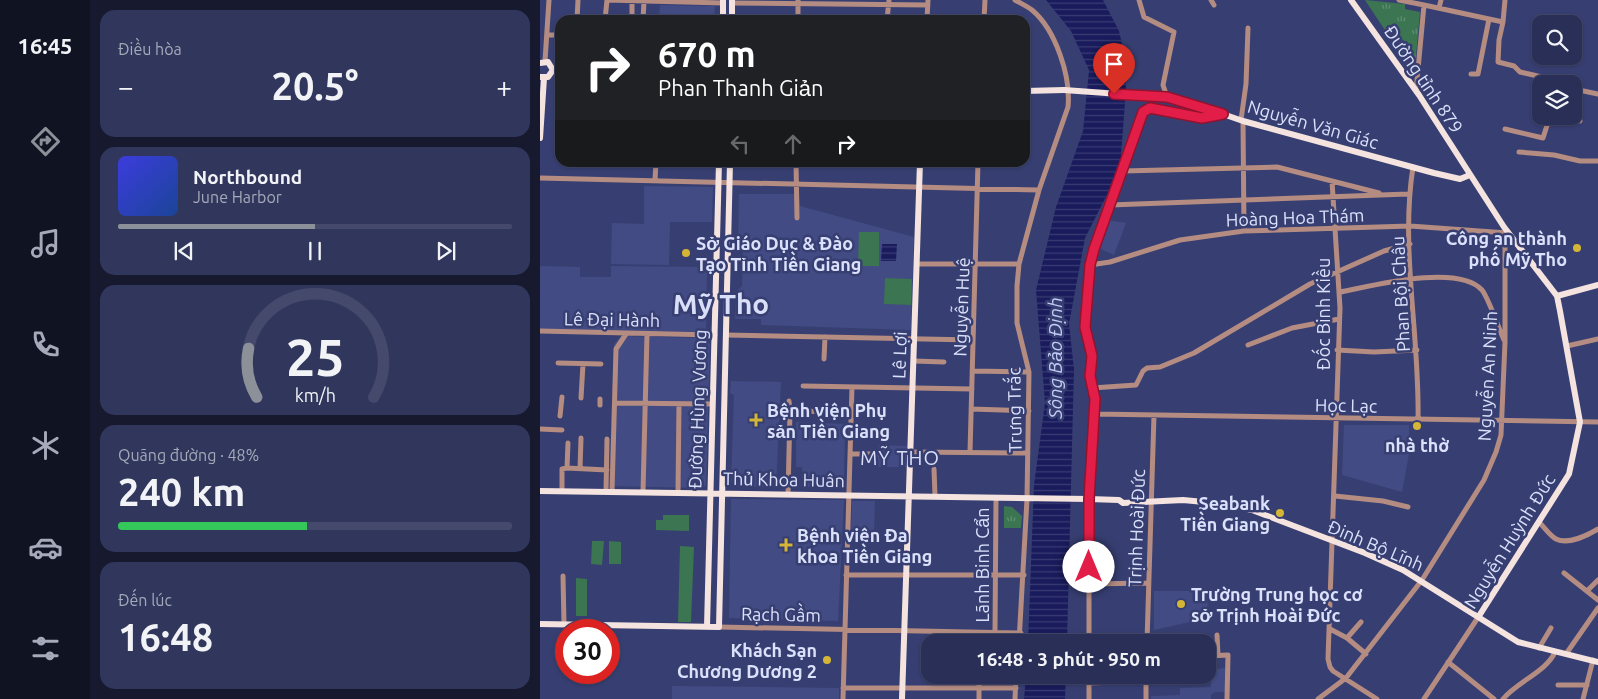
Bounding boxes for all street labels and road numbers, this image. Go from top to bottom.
street label: Đường tỉnh 879 [1381,22,1467,136]
street label: Nguyễn Văn Giác [1245,93,1381,152]
street label: Hoàng Hoa Thám [1225,205,1365,229]
street label: Phan Bội Châu [1387,236,1413,352]
street label: Nguyễn Huệ [947,257,973,357]
street label: Đốc Binh Kiều [1311,258,1333,370]
street label: Lê Đại Hành [564,308,660,330]
street label: Nguyễn An Ninh [1471,310,1500,442]
street label: Đường Hùng Vương [684,329,710,489]
street label: Lê Lợi [888,331,910,379]
street label: Trưng Trắc [1001,367,1025,453]
street label: Học Lạc [1315,394,1377,416]
street label: Thủ Khoa Huân [723,468,845,490]
street label: Trịnh Hoài Đức [1124,469,1148,587]
street label: Nguyễn Huỳnh Đức [1458,469,1558,612]
street label: Lãnh Binh Cẩn [972,508,992,622]
street label: Đinh Bộ Lĩnh [1325,516,1427,574]
street label: Rạch Gầm [741,601,821,625]

